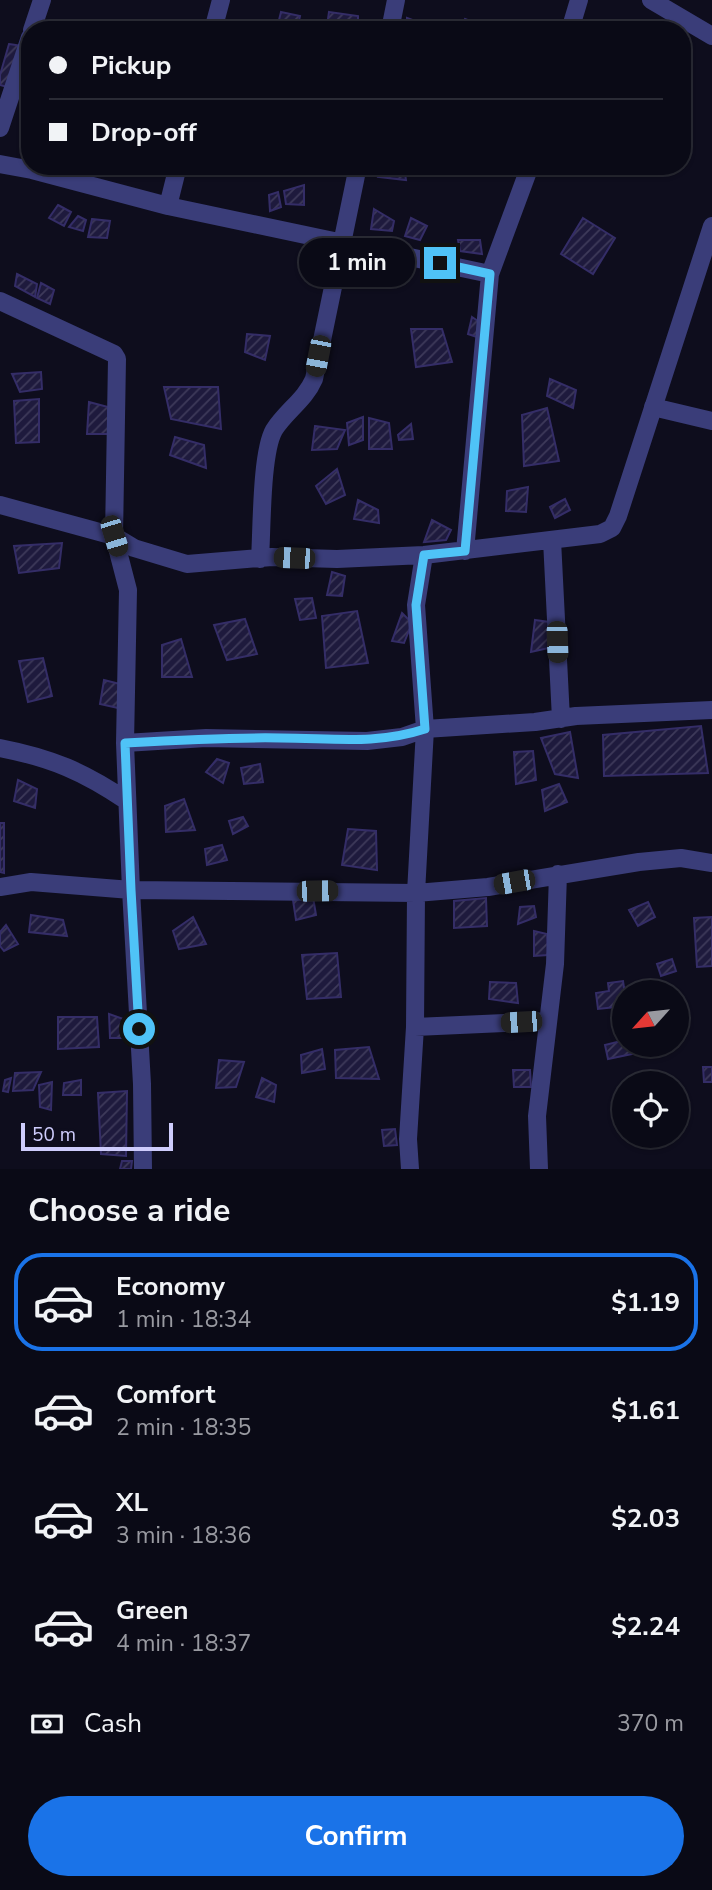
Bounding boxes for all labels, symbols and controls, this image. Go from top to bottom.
text: Pickup [91,48,171,83]
text: Drop-off [91,115,197,150]
callout: 1 min [300,238,416,288]
text: 1 min [327,247,387,278]
route end [424,247,456,279]
car [304,333,333,379]
car [98,513,131,559]
car [273,547,316,569]
car [546,621,569,663]
car [492,868,537,896]
car [296,880,339,902]
north arrow [612,980,690,1057]
map controls [612,980,689,1148]
car [500,1010,543,1034]
route start [123,1013,155,1045]
button: locate [612,1071,689,1148]
scale bar [21,1120,173,1152]
text: 50 m [32,1122,76,1148]
text: Choose a ride [28,1189,230,1232]
text: Economy [116,1269,225,1304]
icon: car [32,1271,95,1334]
text: $1.19 [611,1285,680,1320]
text: 1 min · 18:34 [116,1304,251,1335]
text: Comfort [116,1377,216,1412]
icon: car [32,1379,95,1442]
text: $1.61 [611,1393,680,1428]
text: 2 min · 18:35 [116,1412,251,1443]
text: XL [116,1485,148,1520]
icon: car [32,1487,95,1550]
text: $2.03 [611,1501,680,1536]
text: 3 min · 18:36 [116,1520,251,1551]
text: Green [116,1593,189,1628]
icon: car [32,1595,95,1658]
text: $2.24 [611,1609,680,1644]
text: 4 min · 18:37 [116,1628,251,1659]
icon: cash [28,1705,66,1743]
text: Cash [84,1706,142,1741]
text: 370 m [617,1708,684,1739]
button: Confirm [28,1796,684,1876]

